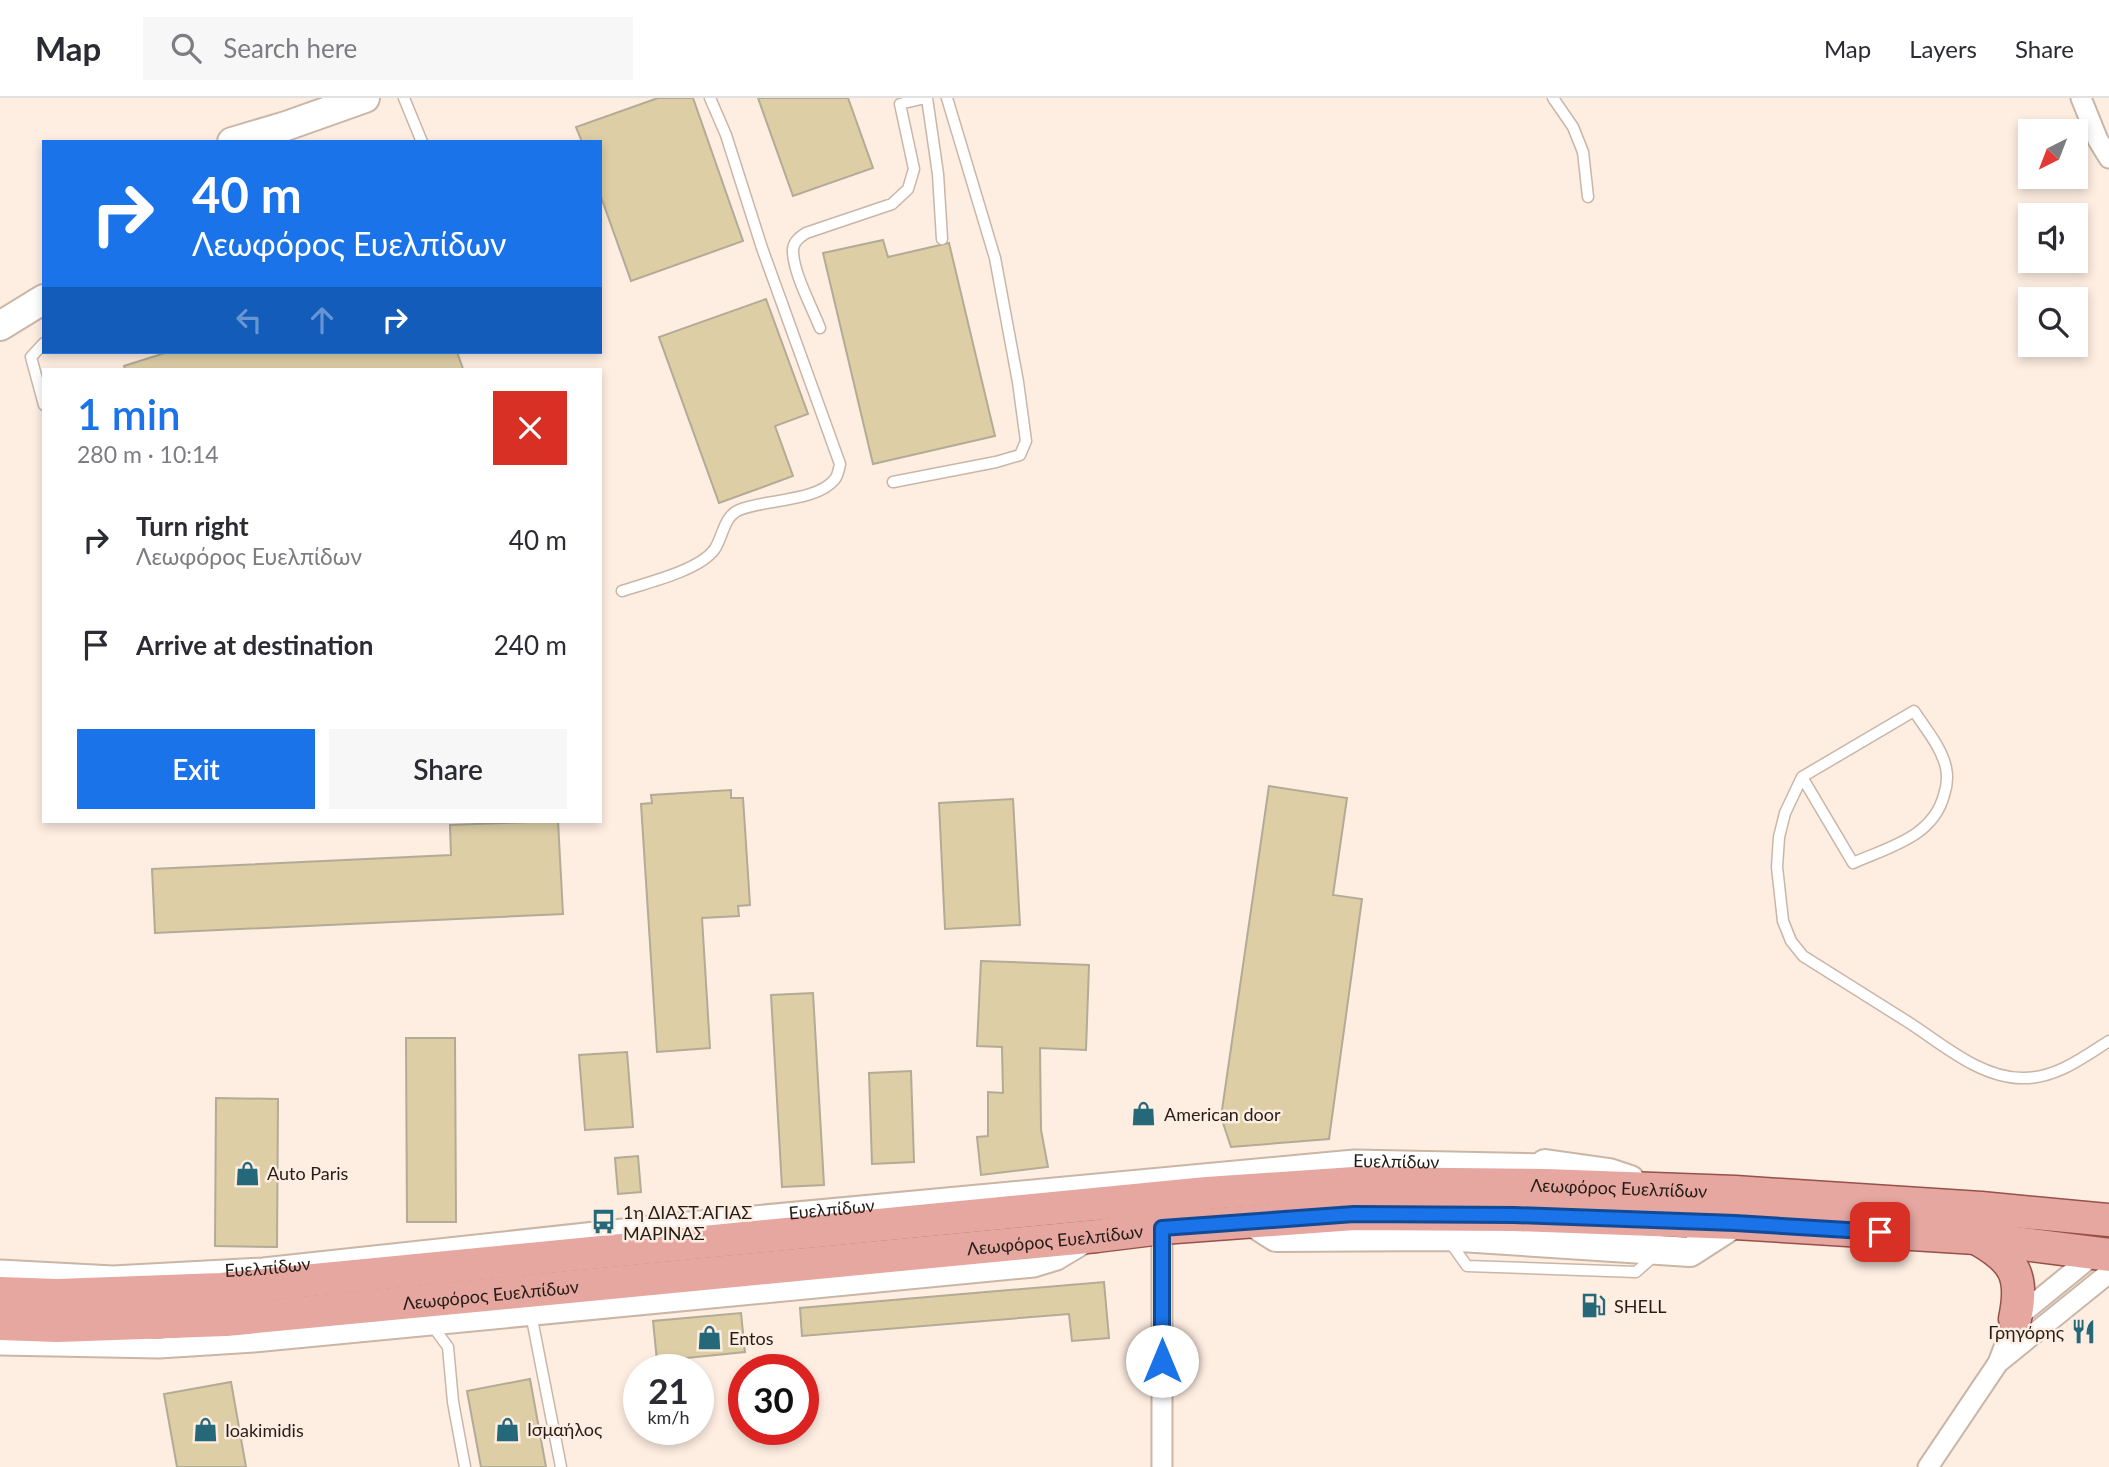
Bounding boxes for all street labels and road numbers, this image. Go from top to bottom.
street label: Ευελπίδων [1353,1149,1440,1173]
street label: Λεωφόρος Ευελπίδων [1530,1174,1708,1202]
street label: Ευελπίδων [788,1194,876,1224]
street label: Λεωφόρος Ευελπίδων [966,1219,1144,1259]
street label: Ευελπίδων [224,1252,312,1281]
street label: Λεωφόρος Ευελπίδων [401,1275,580,1314]

